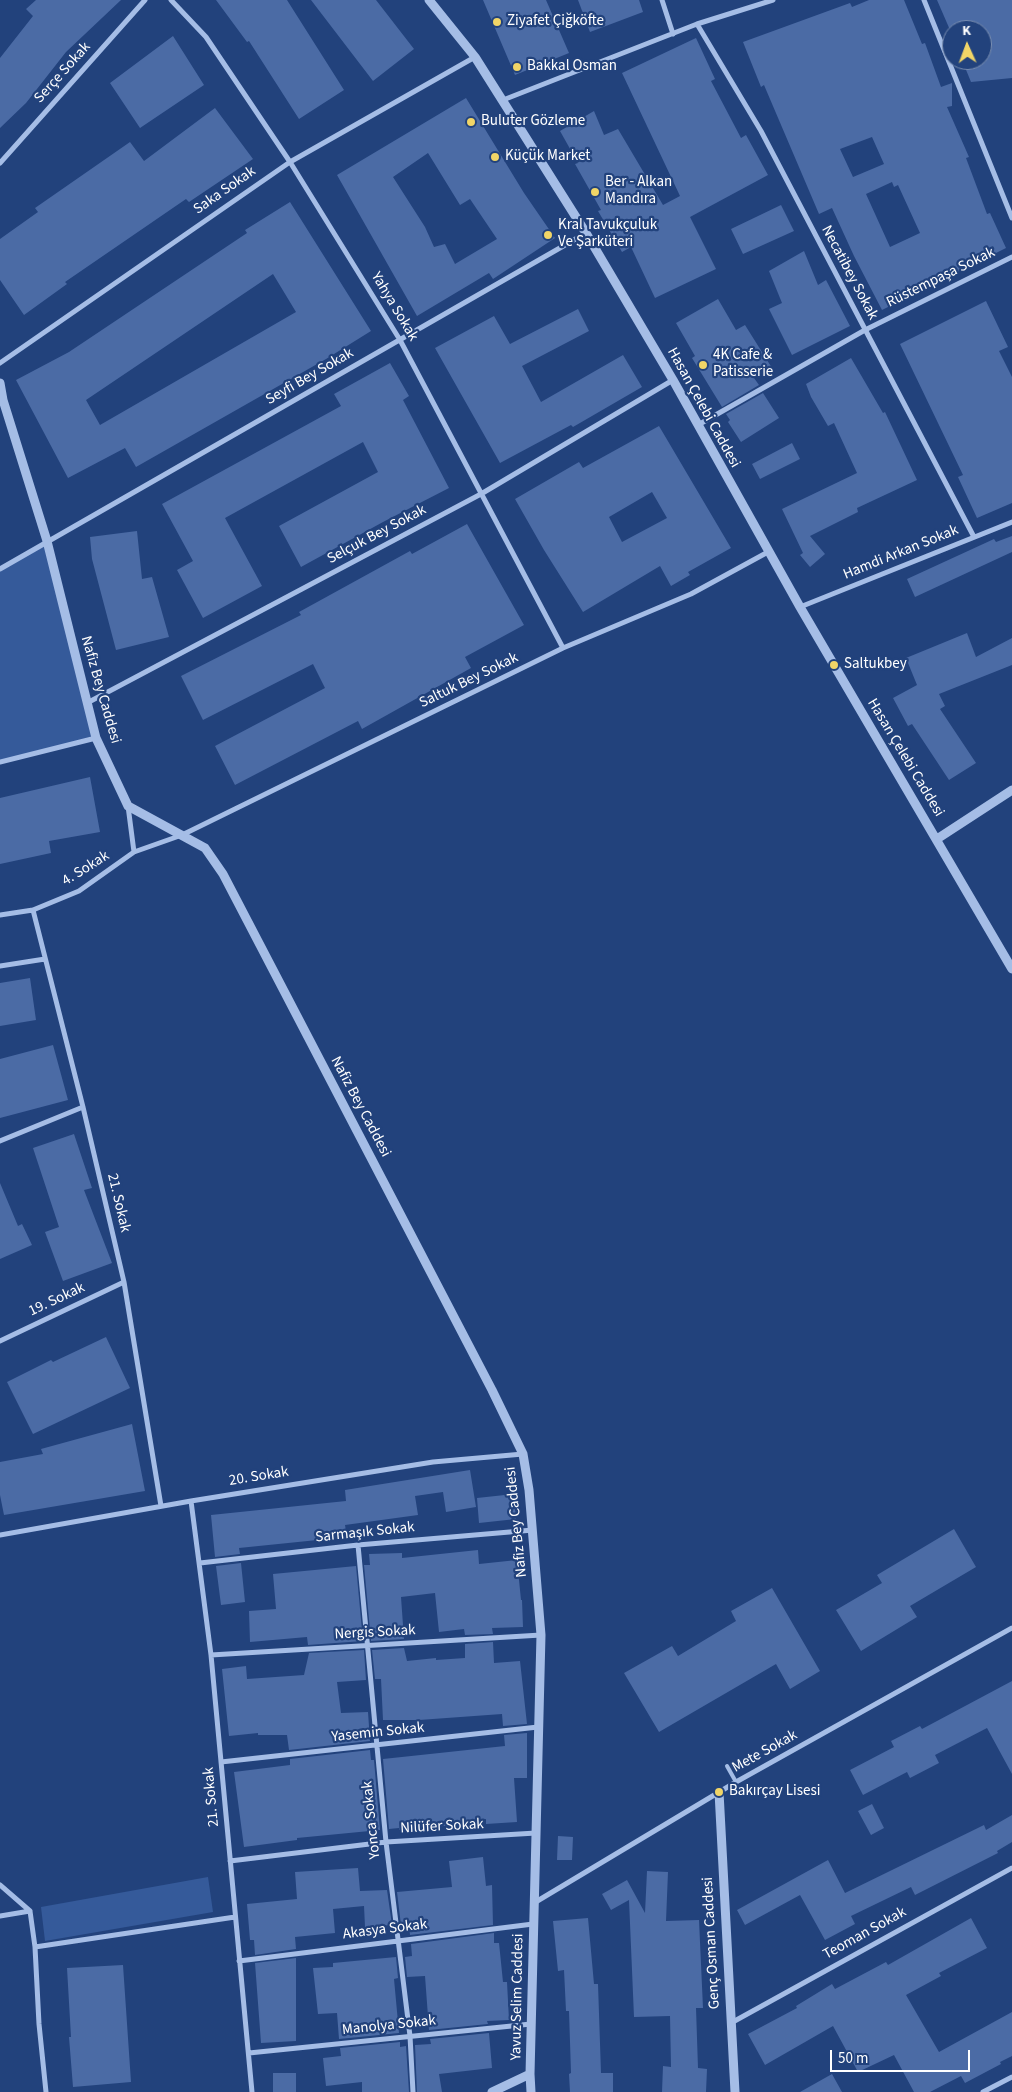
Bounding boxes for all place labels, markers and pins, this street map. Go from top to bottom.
place label: Ziyafet Çiğköfte [507,13,604,31]
marker: Ziyafet Çiğköfte [491,16,503,28]
place label: Bakkal Osman [527,58,617,76]
marker: Bakkal Osman [511,61,523,73]
place label: Buluter Gözleme [481,113,585,131]
marker: Buluter Gözleme [465,116,477,128]
place label: Küçük Market [505,148,590,166]
marker: Küçük Market [489,151,501,163]
place label: Ber - Alkan Mandıra [605,174,672,209]
marker: Ber - Alkan Mandıra [589,186,601,198]
place label: Kral Tavukçuluk Ve Şarküteri [558,217,657,252]
marker: Kral Tavukçuluk Ve Şarküteri [542,229,554,241]
place label: 4K Cafe & Patisserie [713,347,773,382]
marker: 4K Cafe & Patisserie [697,359,709,371]
place label: Saltukbey [844,656,907,674]
marker: Saltukbey [828,659,840,671]
place label: Bakırçay Lisesi [729,1783,820,1801]
marker: Bakırçay Lisesi [713,1786,725,1798]

